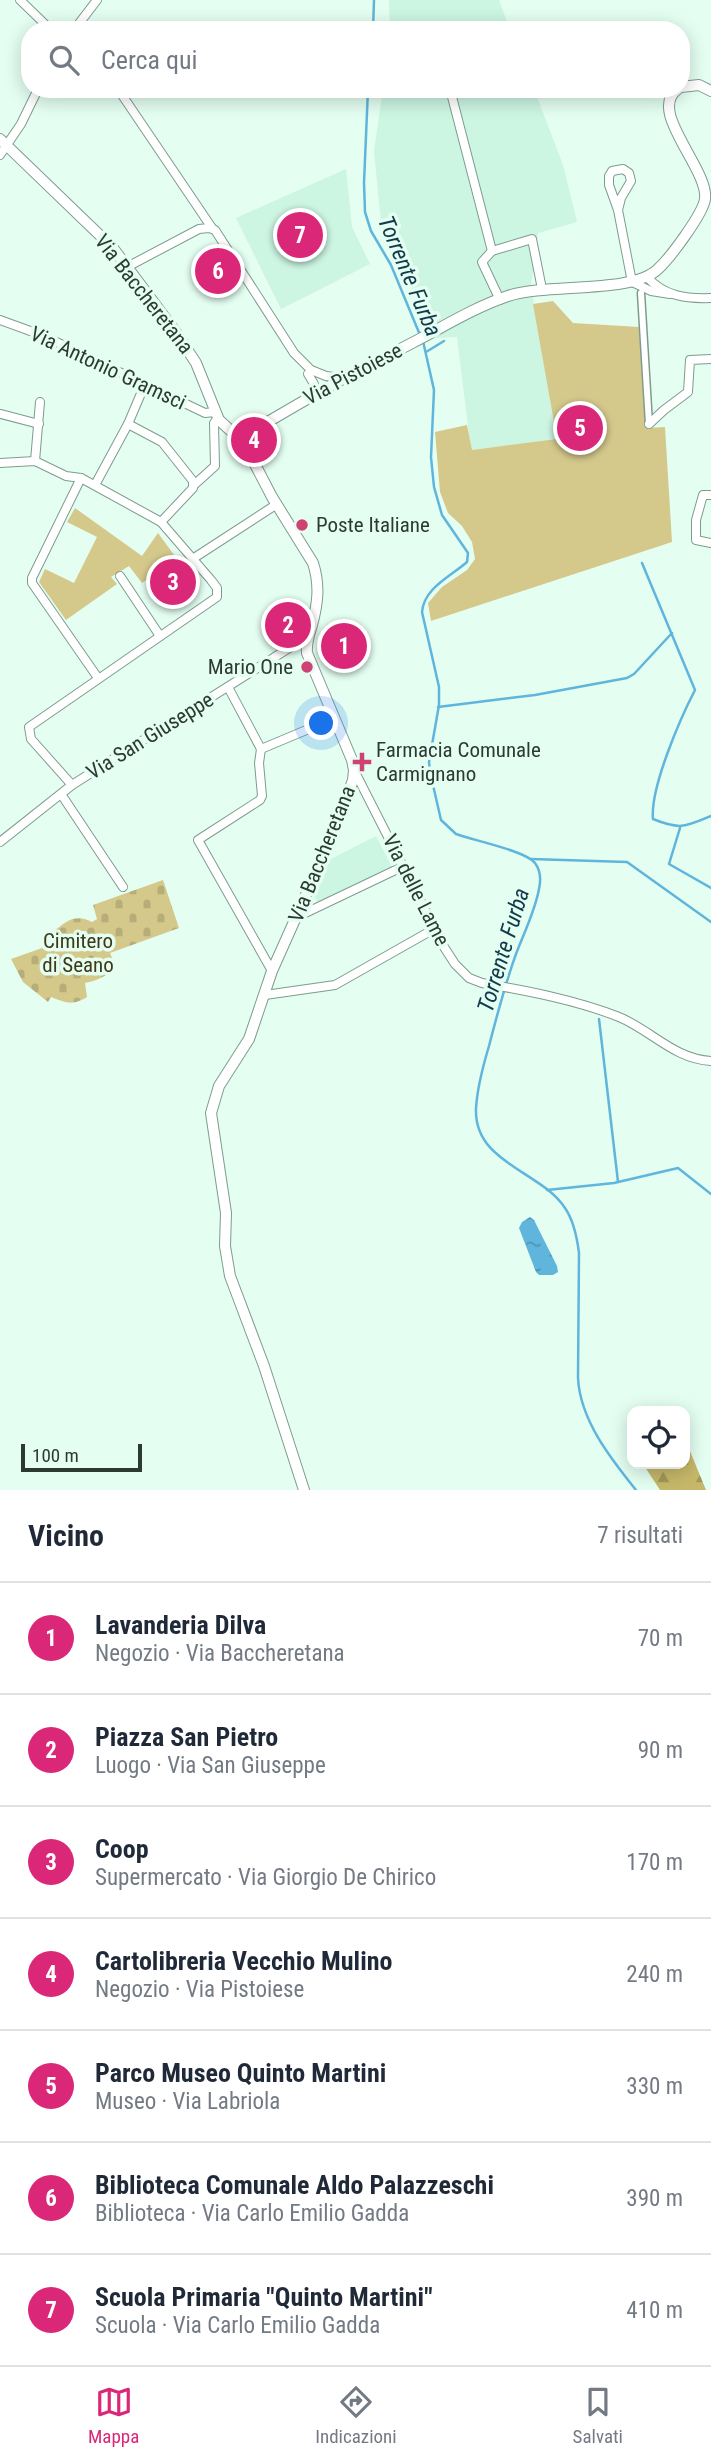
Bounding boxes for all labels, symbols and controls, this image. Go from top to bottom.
search box [21,21,690,98]
icon: search [45,41,83,79]
text: Cerca qui [101,45,198,75]
pin: 7 [277,209,323,261]
water label: Torrente Furba [372,212,447,341]
street label: Via Baccheretana [90,230,198,358]
pin: 6 [195,245,241,297]
street label: Via Antonio Gramsci [26,321,190,415]
street label: Via Pistoiese [300,338,407,410]
pin: 5 [557,402,603,454]
pin: 4 [231,414,277,466]
place label: Poste Italiane [316,513,430,537]
marker: Poste Italiane [294,517,310,533]
pin: 3 [150,556,196,608]
pin: 2 [265,599,311,651]
pin: 1 [321,620,367,672]
place label: Mario One [208,655,293,679]
marker: Mario One [299,659,315,675]
street label: Via San Giuseppe [82,687,218,785]
your location [304,706,338,740]
place label: Farmacia Comunale Carmignano [376,738,541,786]
marker: Farmacia Comunale Carmignano [354,754,370,770]
street label: Via Baccheretana [284,782,360,926]
street label: Via delle Lame [378,830,454,950]
water label: Torrente Furba [472,885,535,1015]
park label: Cimitero di Seano [42,929,114,977]
map controls [627,1406,690,1469]
button: locate [627,1406,690,1469]
scale bar [21,1441,142,1473]
text: 100 m [32,1444,79,1467]
text: Vicino [28,1518,104,1553]
text: 7 risultati [597,1522,683,1549]
text: Lavanderia Dilva [95,1610,266,1640]
text: 1 [45,1625,57,1652]
text: 70 m [638,1625,683,1652]
text: Negozio · Via Baccheretana [95,1640,345,1667]
text: Piazza San Pietro [95,1722,278,1752]
text: 2 [45,1737,57,1764]
text: 90 m [638,1737,683,1764]
text: Luogo · Via San Giuseppe [95,1752,326,1779]
text: Coop [95,1834,149,1864]
text: 3 [45,1849,57,1876]
text: 170 m [626,1849,683,1876]
text: Supermercato · Via Giorgio De Chirico [95,1864,436,1891]
text: Cartolibreria Vecchio Mulino [95,1946,392,1976]
text: 4 [45,1961,57,1988]
text: 240 m [626,1961,683,1988]
text: Negozio · Via Pistoiese [95,1976,304,2003]
text: Parco Museo Quinto Martini [95,2058,386,2088]
text: 5 [45,2073,57,2100]
text: 330 m [626,2073,683,2100]
text: Museo · Via Labriola [95,2088,280,2115]
text: Biblioteca Comunale Aldo Palazzeschi [95,2170,494,2200]
text: 6 [45,2185,57,2212]
text: 390 m [626,2185,683,2212]
text: Biblioteca · Via Carlo Emilio Gadda [95,2200,409,2227]
text: Scuola Primaria "Quinto Martini" [95,2282,432,2312]
text: 7 [45,2297,57,2324]
text: 410 m [626,2297,683,2324]
text: Scuola · Via Carlo Emilio Gadda [95,2312,380,2339]
tab: Mappa [88,2383,139,2448]
tab: Indicazioni [315,2383,397,2448]
tab: Salvati [573,2383,623,2448]

